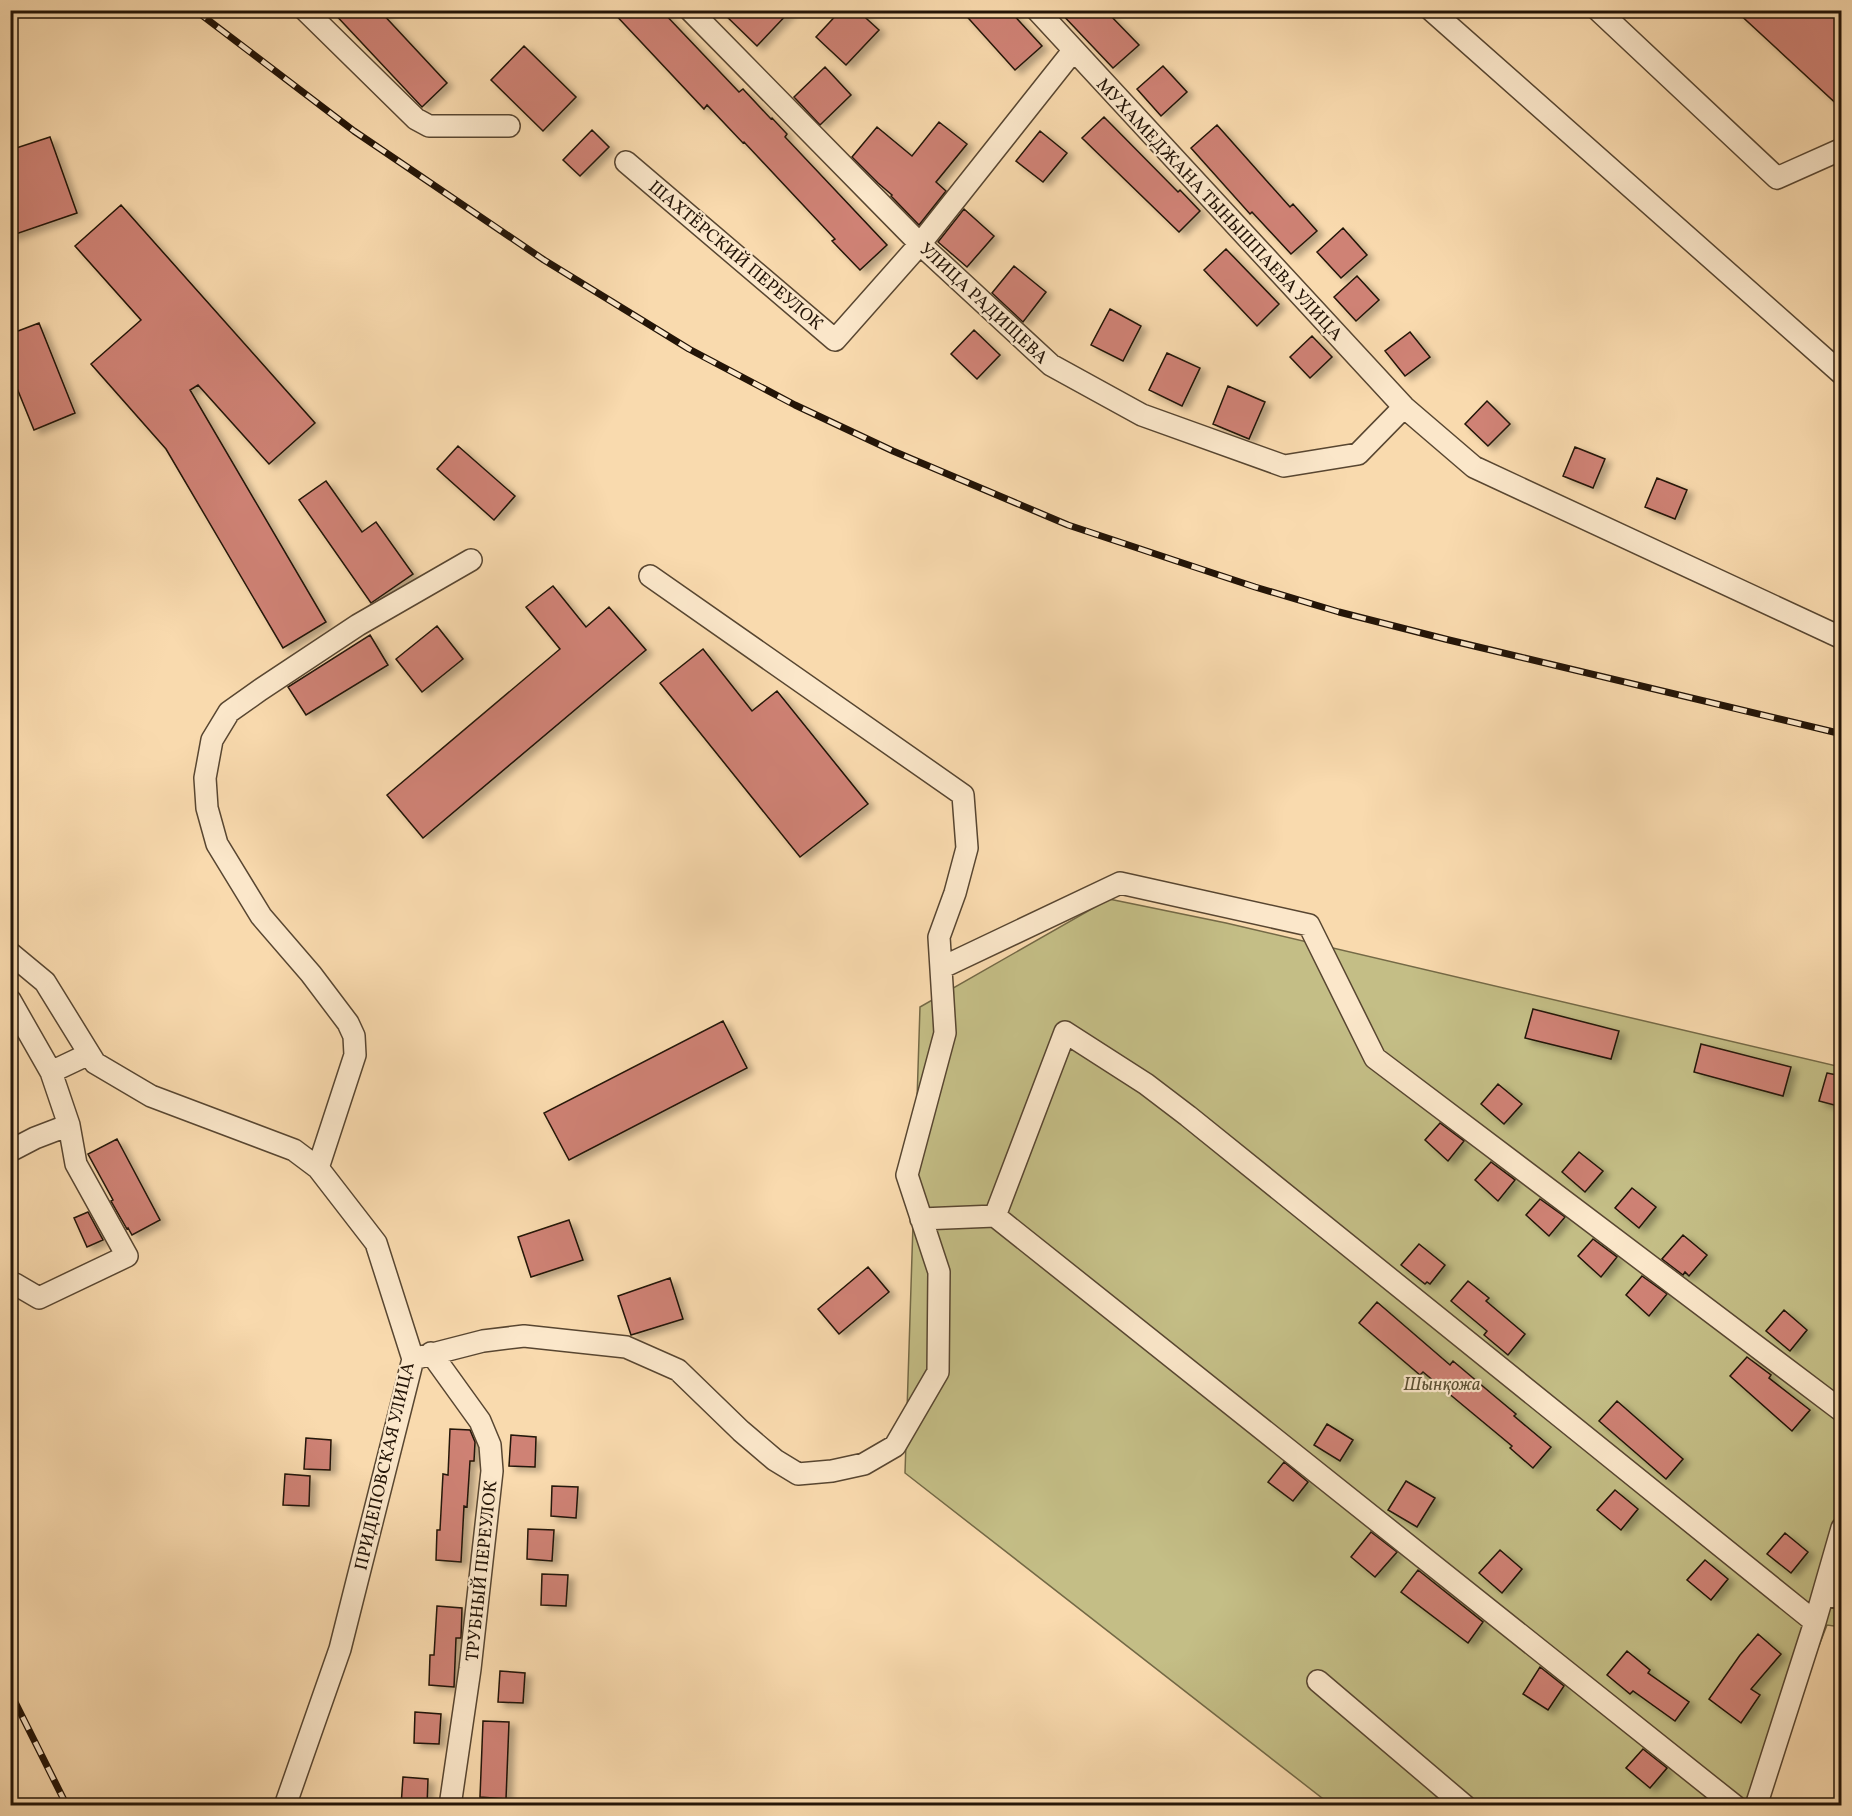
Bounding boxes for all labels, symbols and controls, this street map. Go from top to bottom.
street label: МУХАМЕДЖАНА ТЫНЫШПАЕВА УЛИЦА [1090,73,1348,347]
street label: ШАХТЁРСКИЙ ПЕРЕУЛОК [642,175,828,337]
street label: УЛИЦА РАДИЩЕВА [913,238,1053,371]
street label: ПРИДЕПОВСКАЯ УЛИЦА [349,1359,422,1573]
park label: Шынқожа [1404,1373,1480,1398]
street label: ТРУБНЫЙ ПЕРЕУЛОК [461,1479,504,1663]

